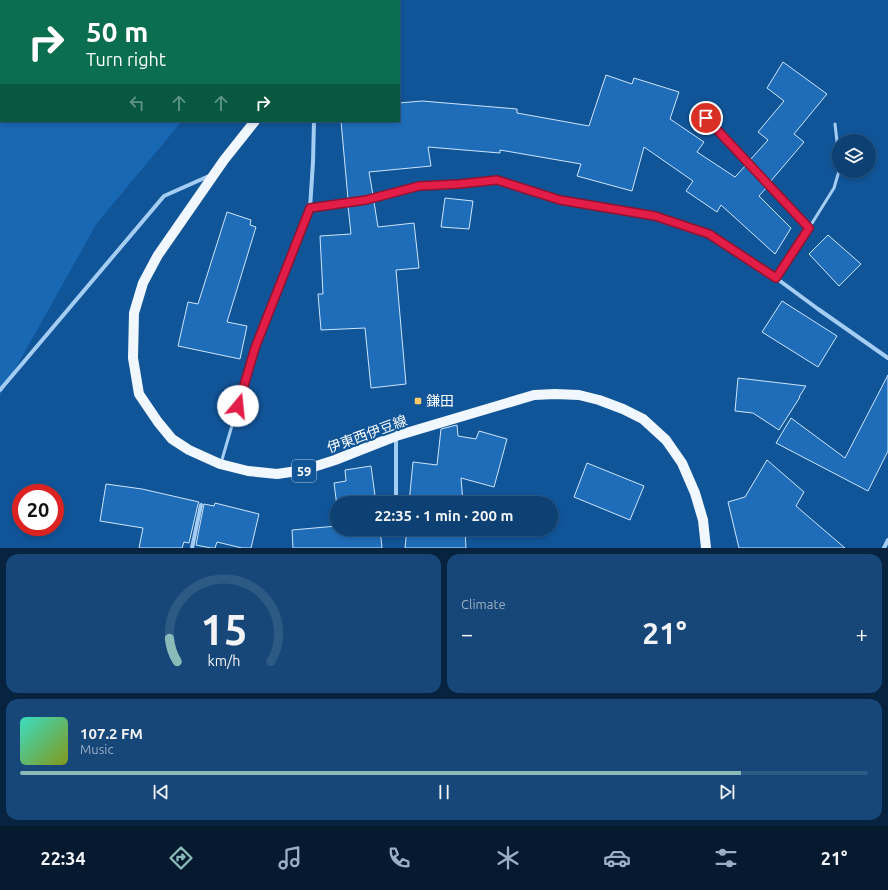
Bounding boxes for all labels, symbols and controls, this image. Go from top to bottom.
icon: right [20,16,72,68]
text: 50 m [86,16,148,47]
text: Turn right [86,49,166,69]
icon: left [126,92,148,114]
icon: ahead [168,92,190,114]
icon: ahead [210,92,232,114]
icon: right [252,92,274,114]
pin [689,101,723,135]
icon: arrive [695,107,717,129]
map controls [832,134,876,178]
button: layers [832,134,876,178]
position arrow [217,385,259,427]
place label: 鎌田 [426,393,454,409]
marker: 鎌田 [413,396,423,406]
street label: 伊東西伊豆線 [325,412,409,456]
road number: 59 [292,460,316,482]
speed limit sign: 20 [12,484,64,536]
text: 22:35 · 1 min · 200 m [375,507,513,524]
text: Climate [461,597,506,611]
text: 15 [200,605,247,652]
text: 21° [642,616,687,650]
text: − [461,621,473,646]
text: + [856,621,868,646]
text: km/h [207,652,240,668]
text: 107.2 FM [80,725,143,742]
text: Music [80,742,114,756]
icon: previous [150,781,172,803]
icon: pause [433,781,455,803]
icon: next [716,781,738,803]
icon: directions [167,844,195,872]
icon: music [276,844,304,872]
icon: phone [385,844,413,872]
icon: climate [494,844,522,872]
icon: car [603,844,631,872]
icon: filters [712,844,740,872]
text: 22:34 [41,848,86,868]
text: 21° [821,848,847,868]

